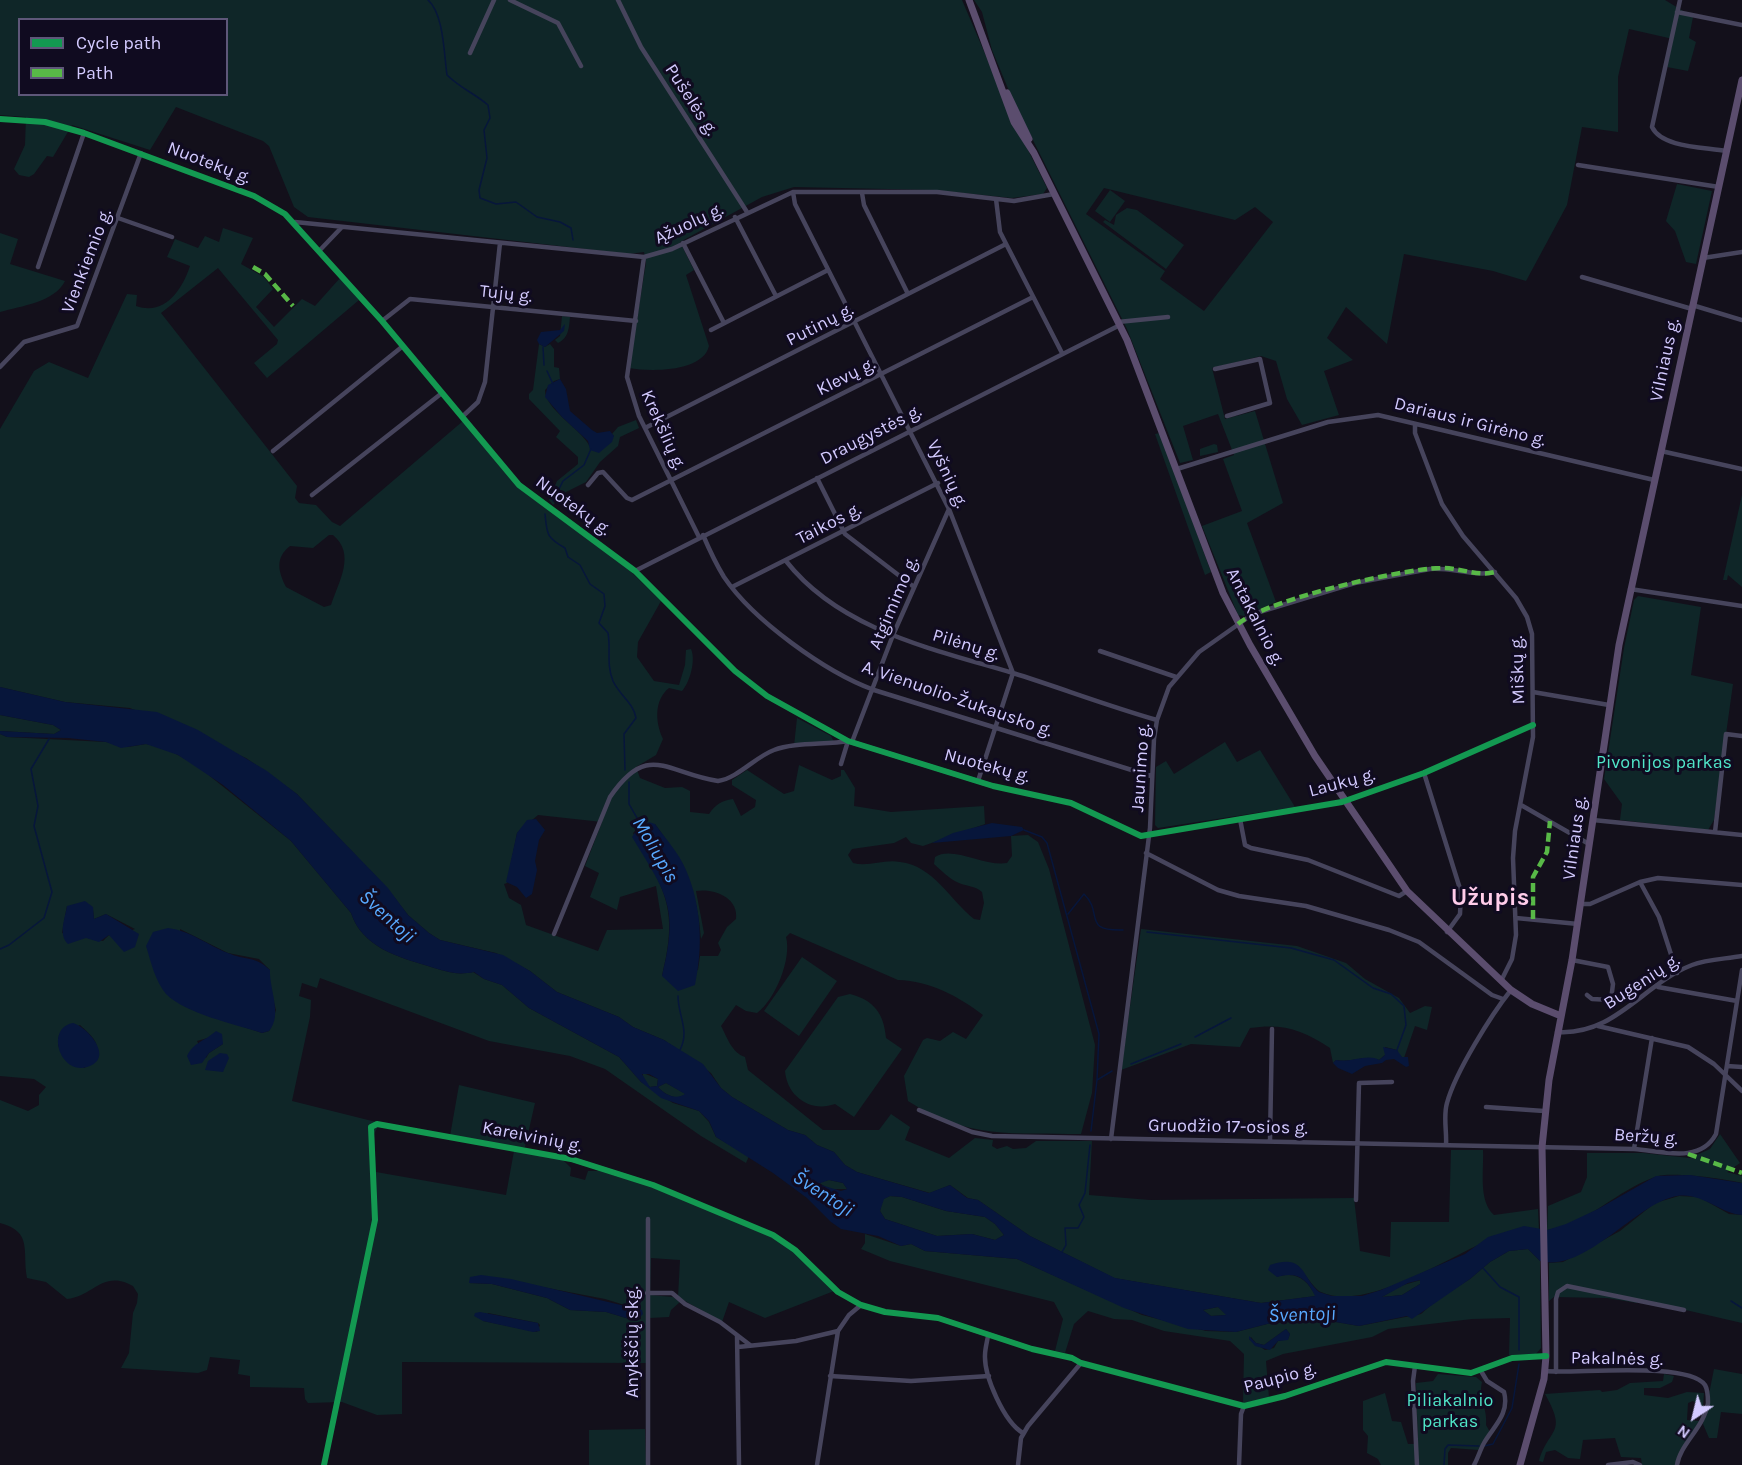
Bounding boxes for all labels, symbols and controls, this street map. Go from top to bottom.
legend [18,18,228,96]
text: Cycle path [76,32,161,54]
street label: Pušelės g. [660,60,722,140]
text: Path [76,62,114,84]
street label: Nuotekų g. [164,137,254,189]
street label: Ąžuolų g. [651,199,727,249]
street label: Vienkiemio g. [57,206,117,316]
street label: Tujų g. [479,280,533,308]
street label: Putinų g. [783,299,857,351]
street label: Vilniaus g. [1646,316,1684,404]
street label: Klevų g. [813,353,879,401]
street label: Krekšlių g. [636,387,690,473]
street label: Dariaus ir Girėno g. [1392,393,1548,451]
street label: Draugystės g. [817,400,925,470]
street label: Vyšnių g. [922,436,972,512]
street label: Nuotekų g. [531,471,615,541]
street label: Taikos g. [793,499,865,549]
street label: Atgimimo g. [865,553,923,653]
street label: Antakalnio g. [1221,565,1289,669]
street label: Pilėnų g. [930,625,1002,665]
street label: Miškų g. [1506,635,1530,705]
street label: A. Vienuolio-Žukausko g. [859,656,1055,742]
street label: Jaunimo g. [1127,723,1155,813]
street label: Nuotekų g. [942,744,1032,788]
park label: Pivonijos parkas [1596,752,1732,774]
street label: Laukų g. [1306,764,1378,802]
street label: Vilniaus g. [1558,795,1592,881]
water label: Moliupis [627,813,683,887]
district label: Užupis [1451,884,1529,912]
water label: Šventoji [354,885,420,949]
street label: Bugenių g. [1600,949,1684,1015]
street label: Gruodžio 17-osios g. [1148,1115,1308,1139]
street label: Kareivinių g. [480,1117,584,1157]
street label: Beržų g. [1613,1124,1679,1150]
water label: Šventoji [788,1166,858,1222]
street label: Anykščių skg. [622,1286,644,1398]
water label: Šventoji [1268,1302,1336,1328]
street label: Pakalnės g. [1571,1347,1663,1371]
street label: Paupio g. [1241,1358,1319,1398]
north arrow [1664,1387,1724,1447]
park label: Piliakalnio parkas [1407,1390,1493,1432]
text: N [1673,1421,1694,1443]

